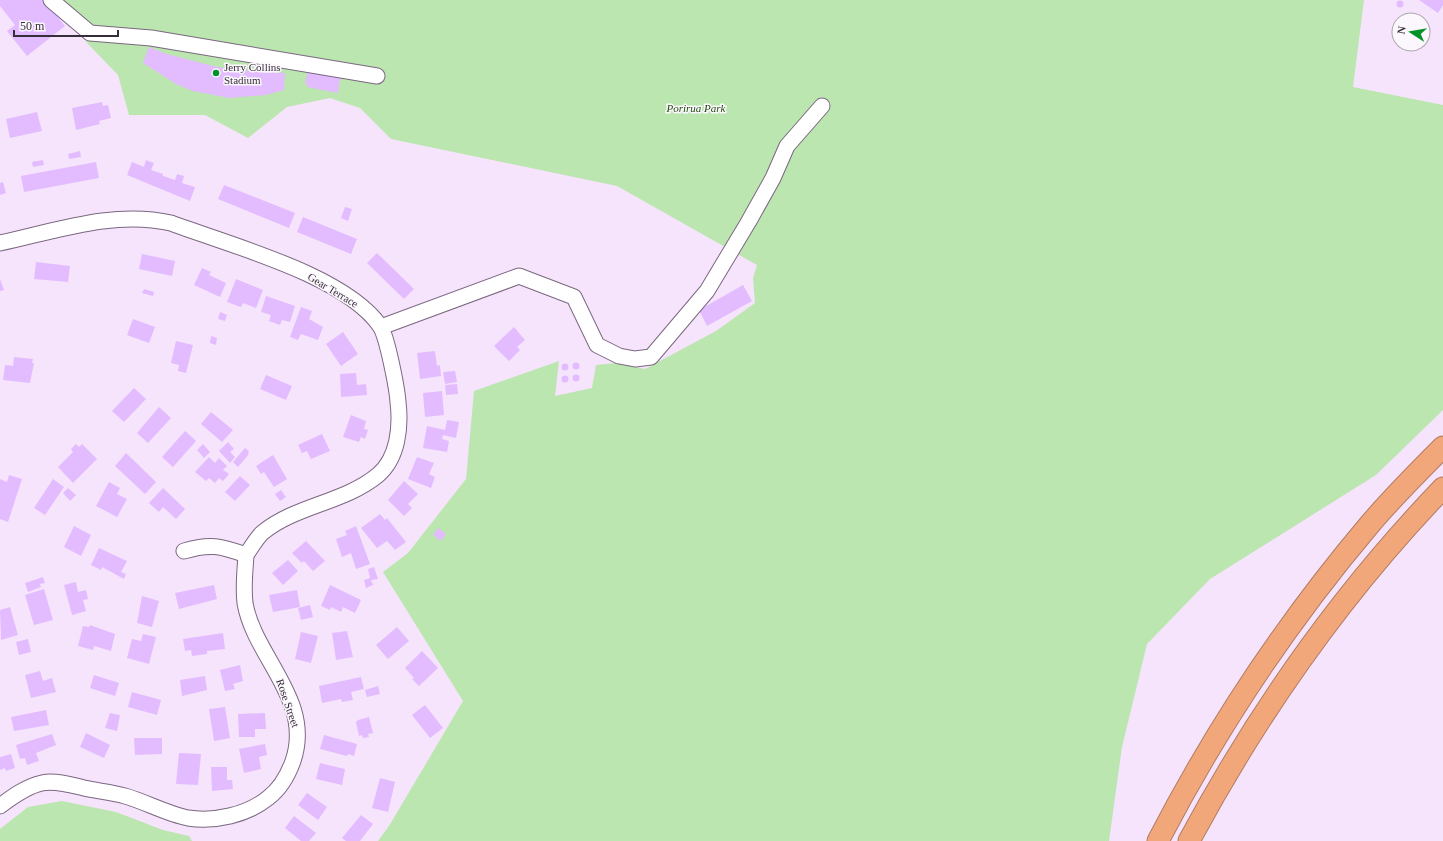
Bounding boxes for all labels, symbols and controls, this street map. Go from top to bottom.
scale bar [14,12,118,38]
north arrow [1391,12,1431,52]
text: 50 m [20,19,45,33]
text: N [1395,25,1408,35]
place label: Jerry Collins Stadium [224,61,281,86]
marker: Jerry Collins Stadium [211,68,221,78]
park label: Porirua Park [666,102,727,114]
street label: Gear Terrace [306,270,361,310]
street label: Rose Street [274,677,302,729]

